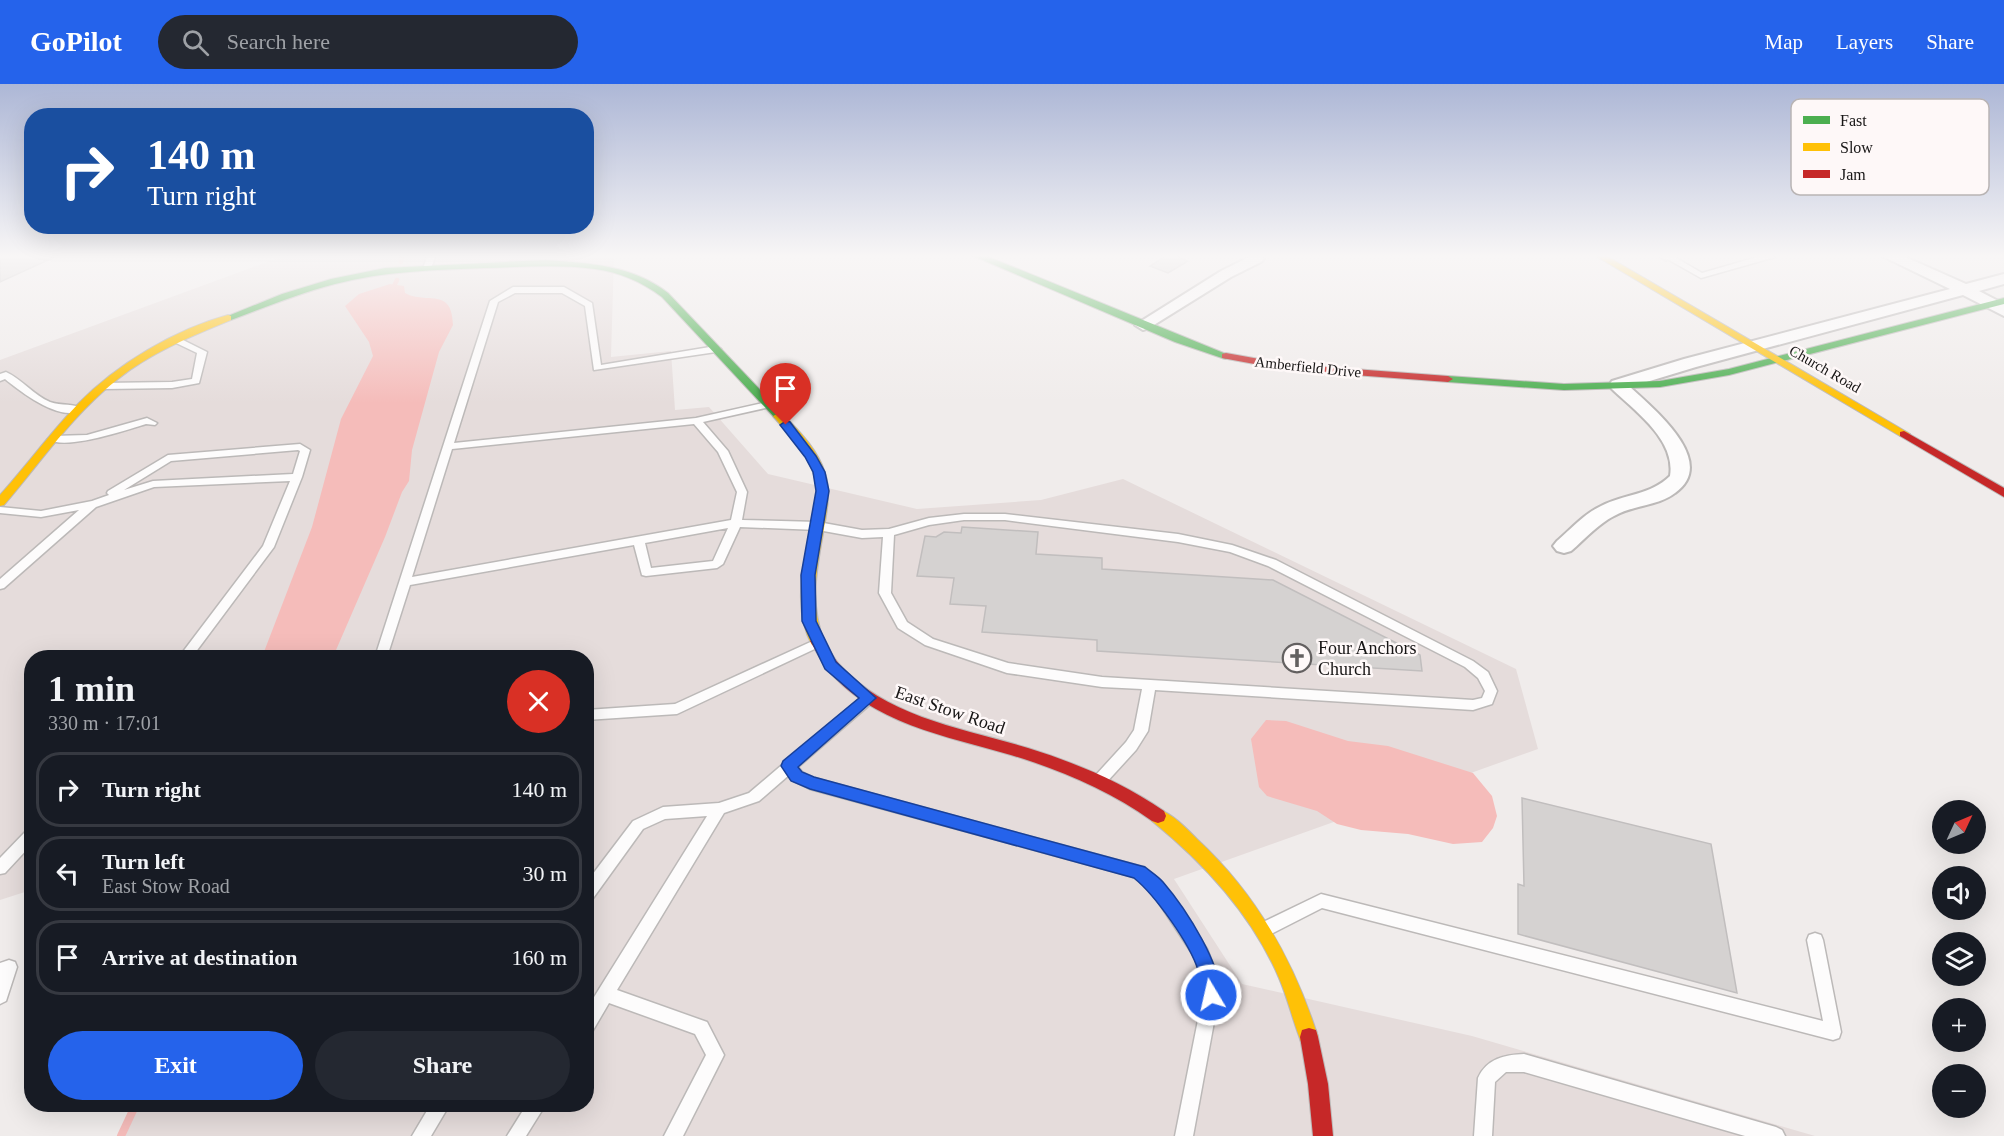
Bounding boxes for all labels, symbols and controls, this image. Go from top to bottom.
search box [158,15,578,69]
text: GoPilot [30,26,122,57]
icon: search [179,26,212,59]
text: Search here [227,29,330,54]
text: Map [1765,30,1803,54]
text: Layers [1836,30,1893,54]
text: Share [1926,30,1974,54]
legend [1791,99,1989,195]
text: Fast [1840,112,1867,129]
icon: right [48,132,126,210]
text: 140 m [147,132,256,178]
text: Slow [1840,139,1873,156]
text: Jam [1840,166,1866,183]
text: Turn right [147,181,256,211]
street label: Church Road [1787,342,1864,396]
street label: Amberfield Drive [1254,353,1362,381]
pin [760,363,811,425]
icon: arrive [769,372,802,405]
place label: Four Anchors Church [1318,638,1417,679]
church icon: Four Anchors Church [1281,642,1313,674]
text: 1 min [48,669,135,709]
button: close [507,670,570,733]
street label: East Stow Road [892,682,1008,738]
text: 330 m · 17:01 [48,712,161,734]
icon: right [51,773,84,806]
text: Turn right [102,777,201,802]
text: 140 m [511,777,567,802]
north arrow [1932,800,1986,854]
map controls [1932,800,1986,1118]
text: Turn left [102,849,185,874]
icon: left [51,857,84,890]
text: 30 m [522,861,567,886]
button: sound [1932,866,1986,920]
text: East Stow Road [102,875,230,897]
button: layers [1932,932,1986,986]
icon: arrive [51,941,84,974]
text: Arrive at destination [102,945,298,970]
text: 160 m [511,945,567,970]
position arrow [1179,963,1243,1027]
button: + [1932,998,1986,1052]
button: Exit [48,1031,303,1100]
button: Share [315,1031,570,1100]
button: − [1932,1064,1986,1118]

